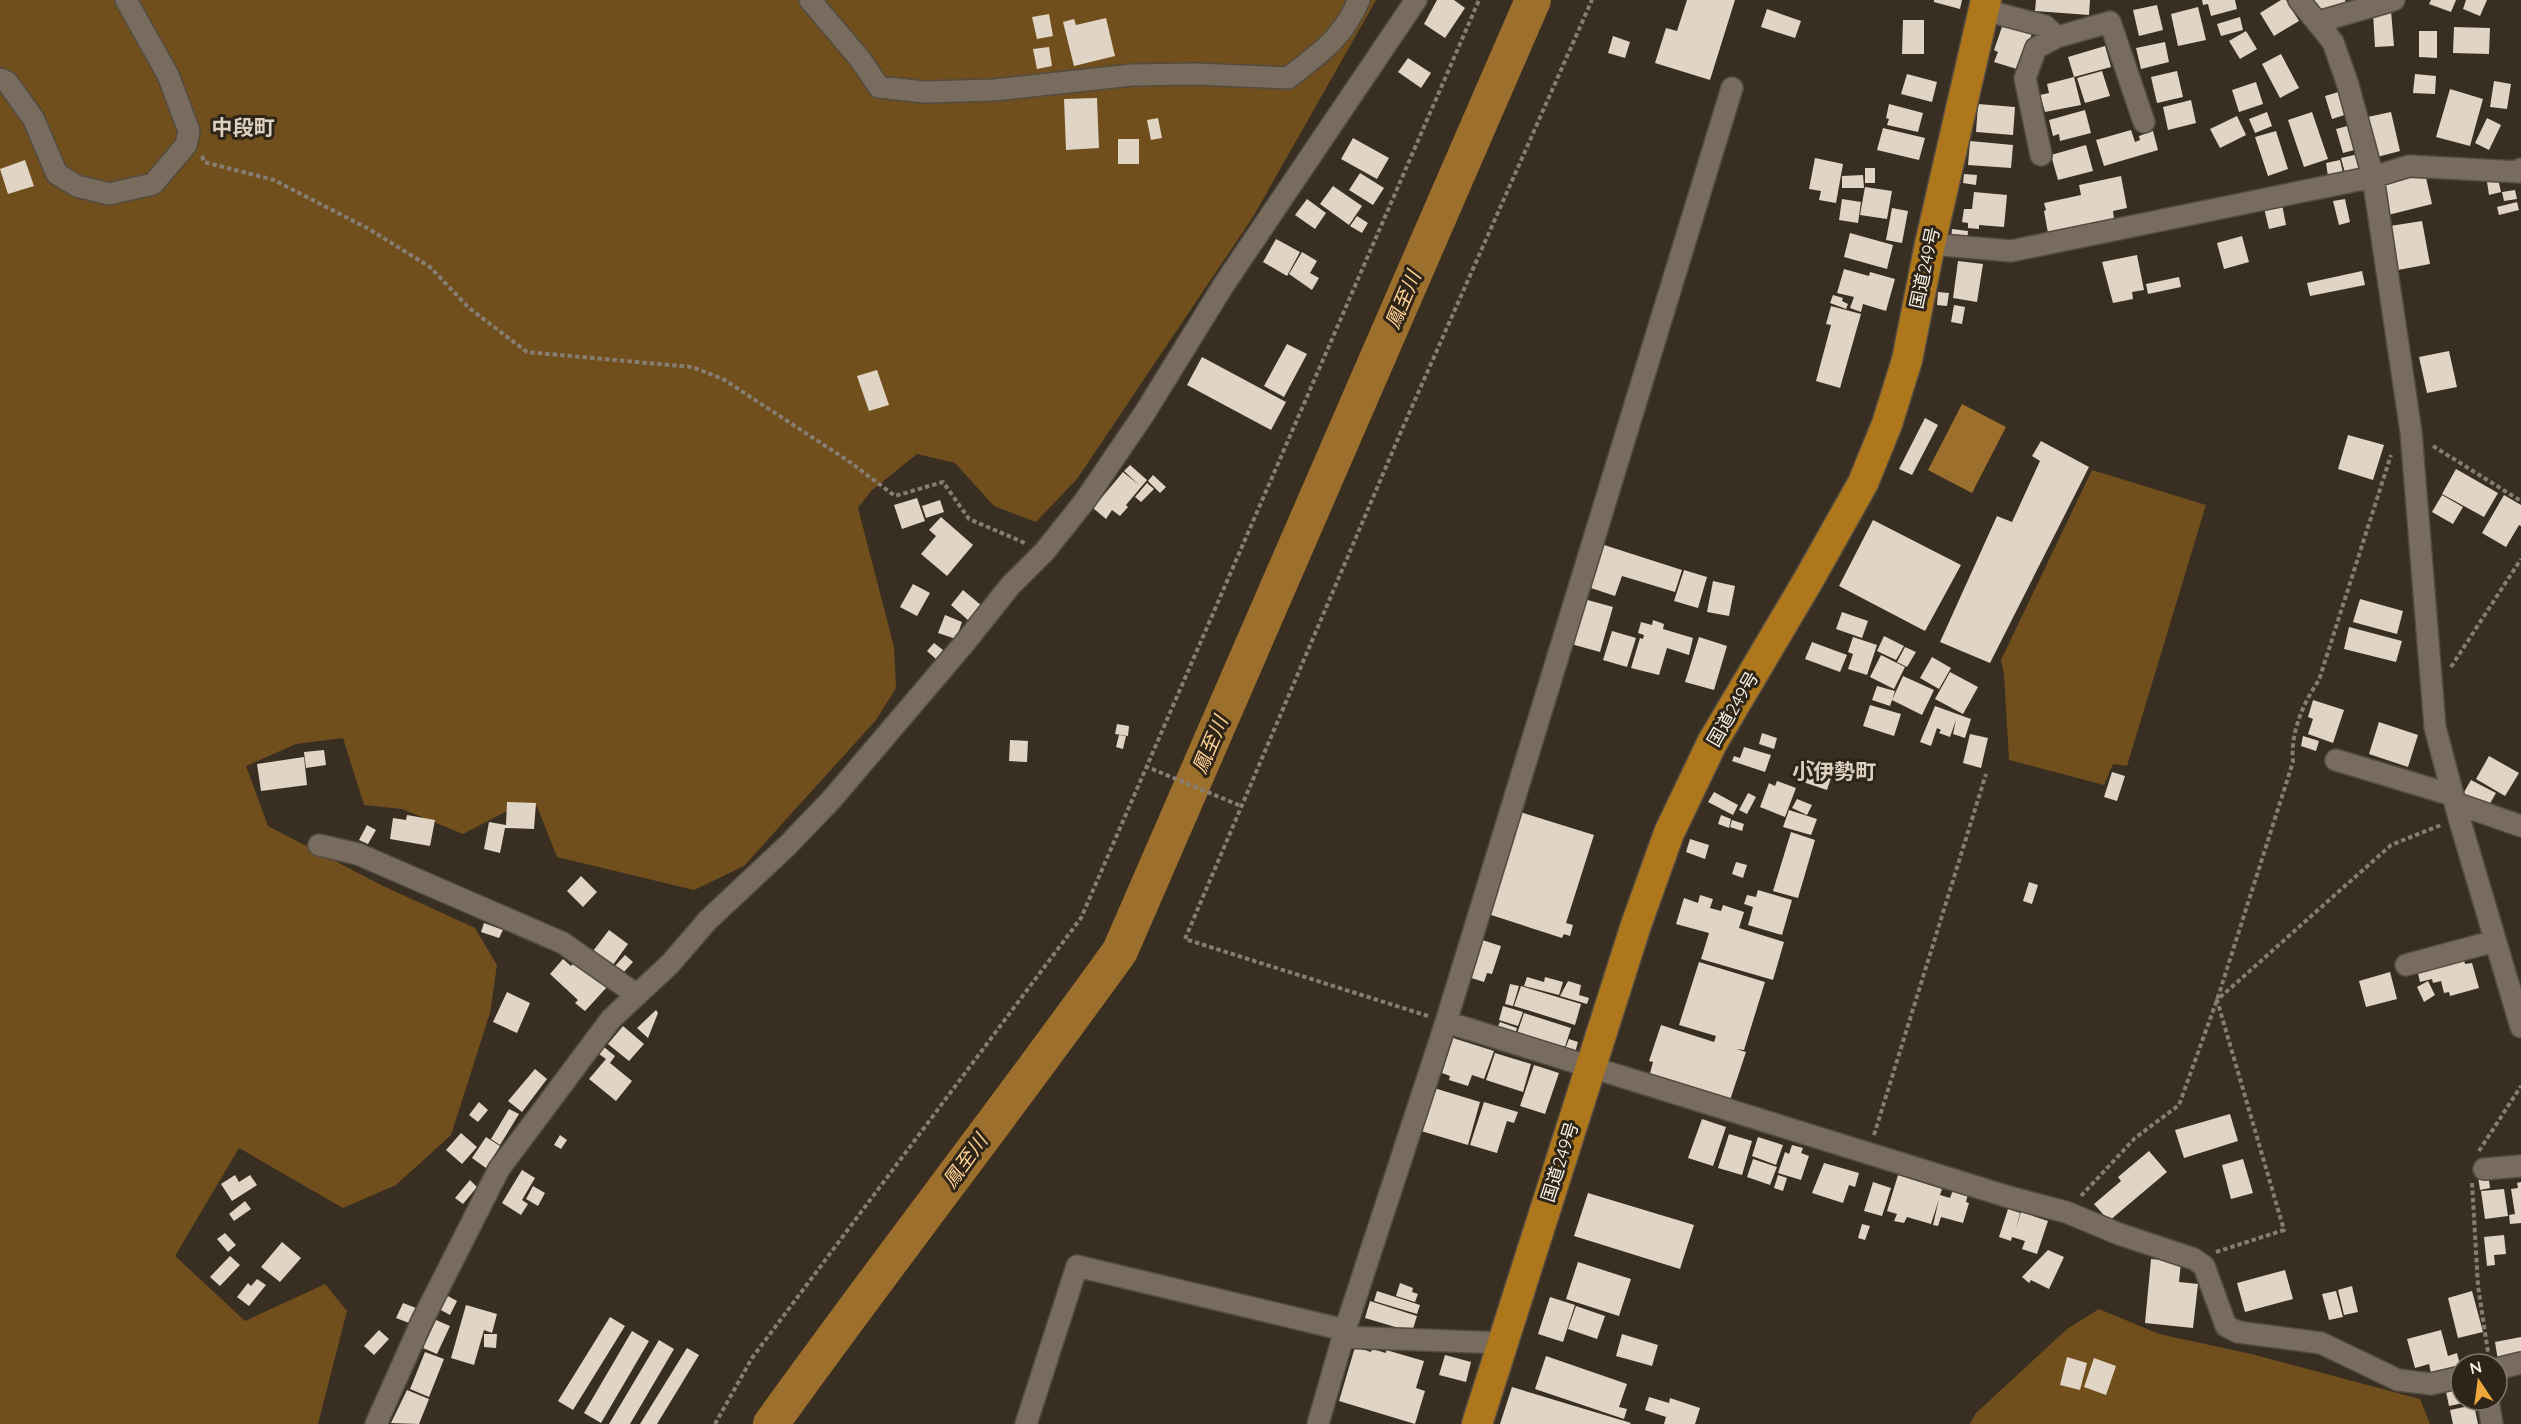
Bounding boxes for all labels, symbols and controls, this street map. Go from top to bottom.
district label: 中段町 [212,114,275,140]
street label: 国道249号 [1905,225,1944,311]
water label: 鳳至川 [1379,265,1427,332]
street label: 国道249号 [1702,667,1763,750]
water label: 鳳至川 [1186,710,1234,777]
district label: 小伊勢町 [1792,758,1876,784]
street label: 国道249号 [1536,1119,1583,1205]
water label: 鳳至川 [937,1127,994,1192]
north arrow [2449,1352,2509,1412]
text: N [2468,1356,2484,1378]

